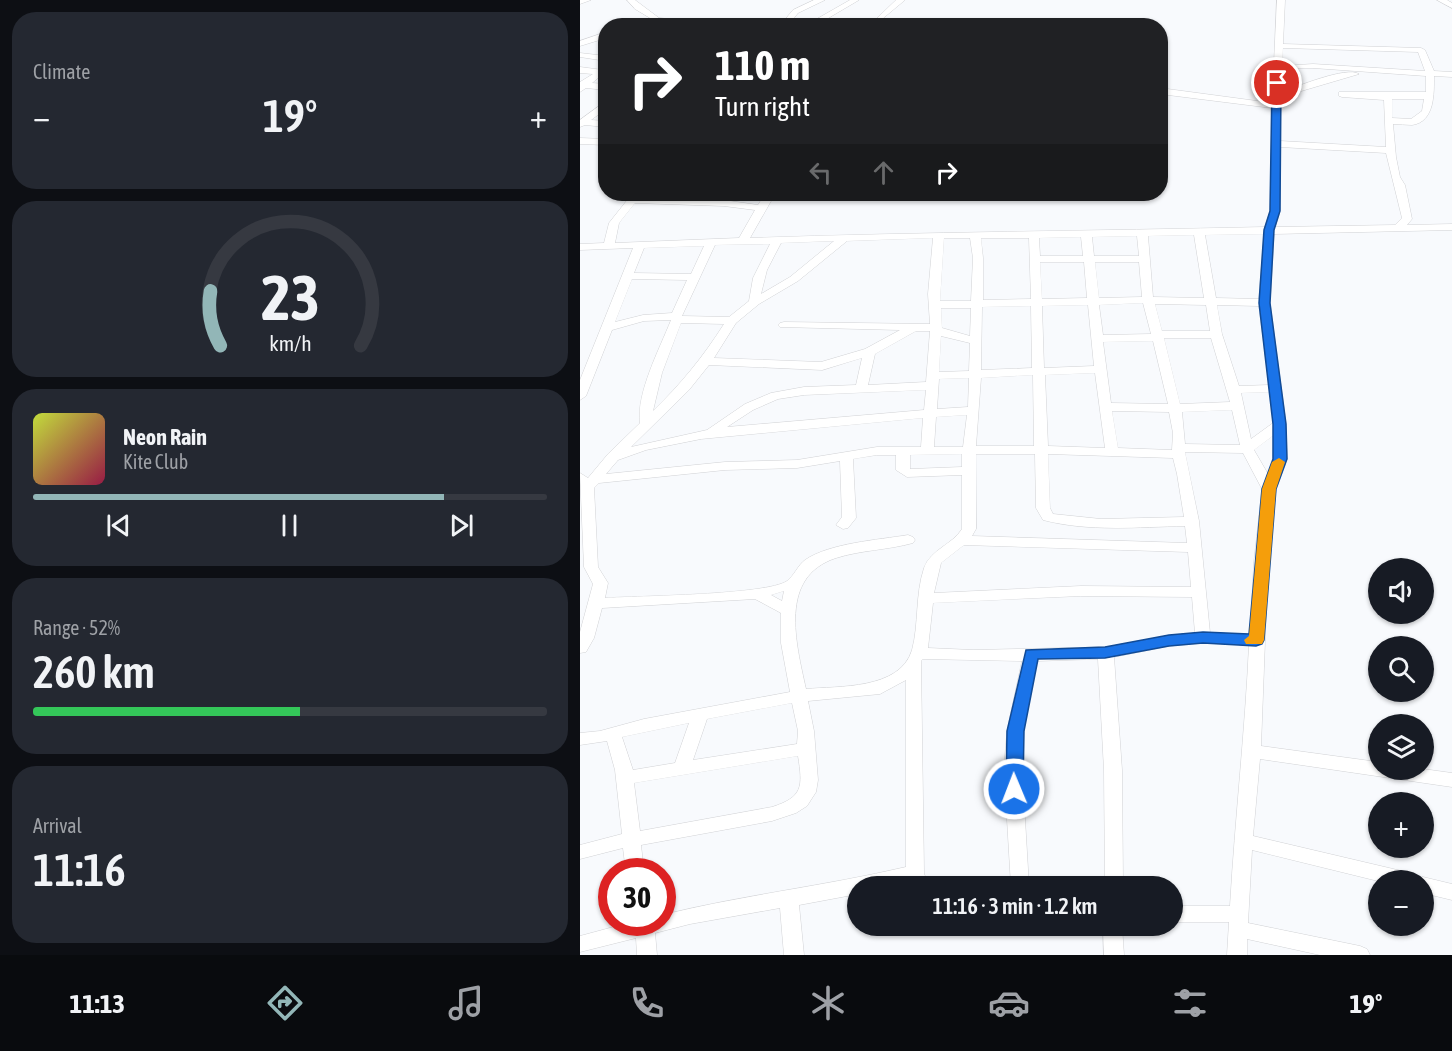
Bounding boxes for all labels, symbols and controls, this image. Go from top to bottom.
text: 110 m [715,41,810,89]
icon: right [616,42,694,120]
pin [1251,57,1302,108]
text: Climate [33,60,90,83]
icon: arrive [1260,66,1293,99]
text: 19° [263,90,317,142]
text: Turn right [715,91,810,122]
text: − [33,97,50,135]
text: + [530,97,547,135]
icon: left [804,156,837,189]
icon: ahead [867,156,900,189]
icon: right [930,156,963,189]
text: 23 [261,262,319,333]
text: km/h [269,331,311,356]
text: Neon Rain [123,424,207,450]
text: Kite Club [123,450,188,473]
icon: previous [102,509,135,542]
icon: pause [273,509,306,542]
icon: next [445,509,478,542]
map controls [1368,558,1434,936]
button: sound [1368,558,1434,624]
text: Range · 52% [33,616,120,639]
button: search [1368,636,1434,702]
text: 260 km [33,646,155,698]
button: layers [1368,714,1434,780]
position arrow [982,757,1046,821]
button: + [1368,792,1434,858]
text: Arrival [33,814,82,837]
text: 11:16 [33,844,126,896]
speed limit sign: 30 [598,858,676,936]
button: − [1368,870,1434,936]
text: 11:16 · 3 min · 1.2 km [933,893,1097,919]
icon: directions [264,982,306,1024]
icon: music [445,982,487,1024]
icon: phone [626,982,668,1024]
icon: climate [807,982,849,1024]
icon: car [988,982,1030,1024]
icon: filters [1169,982,1211,1024]
text: 11:13 [69,988,125,1019]
text: 19° [1350,988,1382,1019]

